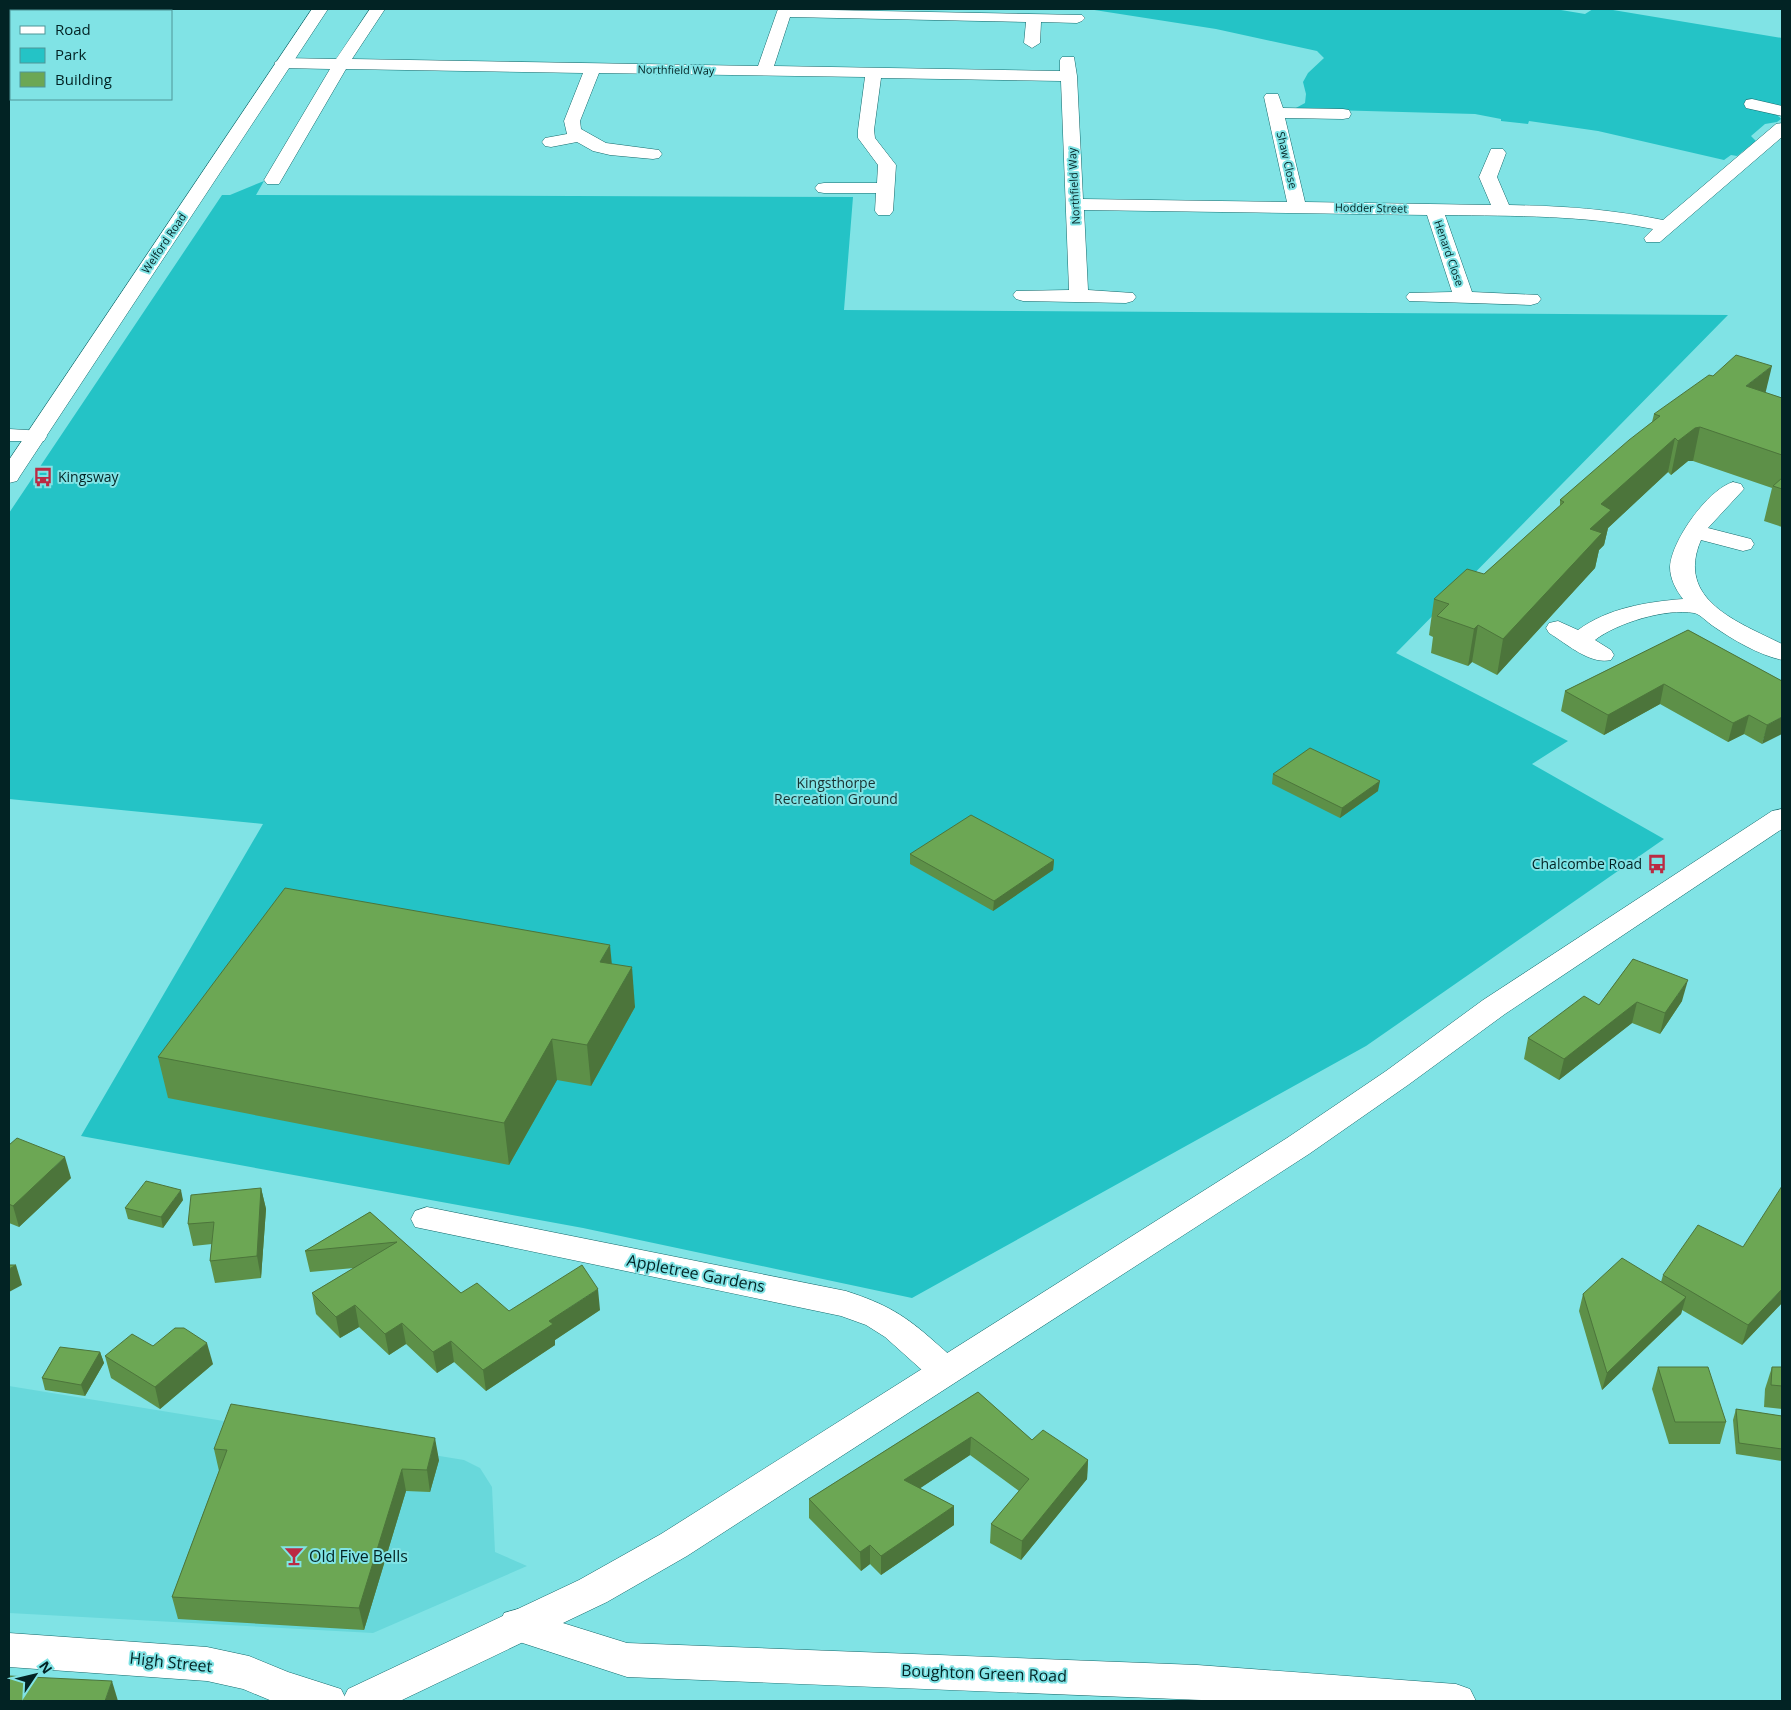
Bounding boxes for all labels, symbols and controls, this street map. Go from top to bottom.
legend [10,10,172,100]
text: Road [55,19,91,39]
text: Park [55,44,86,64]
street label: Northfield Way [637,61,715,78]
text: Building [55,69,112,89]
street label: Shaw Close [1274,130,1301,190]
street label: Northfield Way [1064,147,1083,225]
street label: Hodder Street [1335,199,1407,216]
street label: Welford Road [138,210,189,276]
street label: Henard Close [1431,218,1468,288]
bus stop icon: Kingsway [32,466,54,488]
place label: Kingsway [58,467,120,486]
park label: Kingsthorpe Recreation Ground [774,773,898,808]
bus stop icon: Chalcombe Road [1646,853,1668,875]
place label: Chalcombe Road [1532,854,1642,873]
street label: Appletree Gardens [625,1249,767,1297]
bar icon: Old Five Bells [283,1545,305,1567]
place label: Old Five Bells [309,1545,408,1567]
street label: High Street [128,1647,214,1677]
north arrow [10,1650,60,1700]
text: N [35,1657,57,1677]
street label: Boughton Green Road [901,1659,1067,1687]

